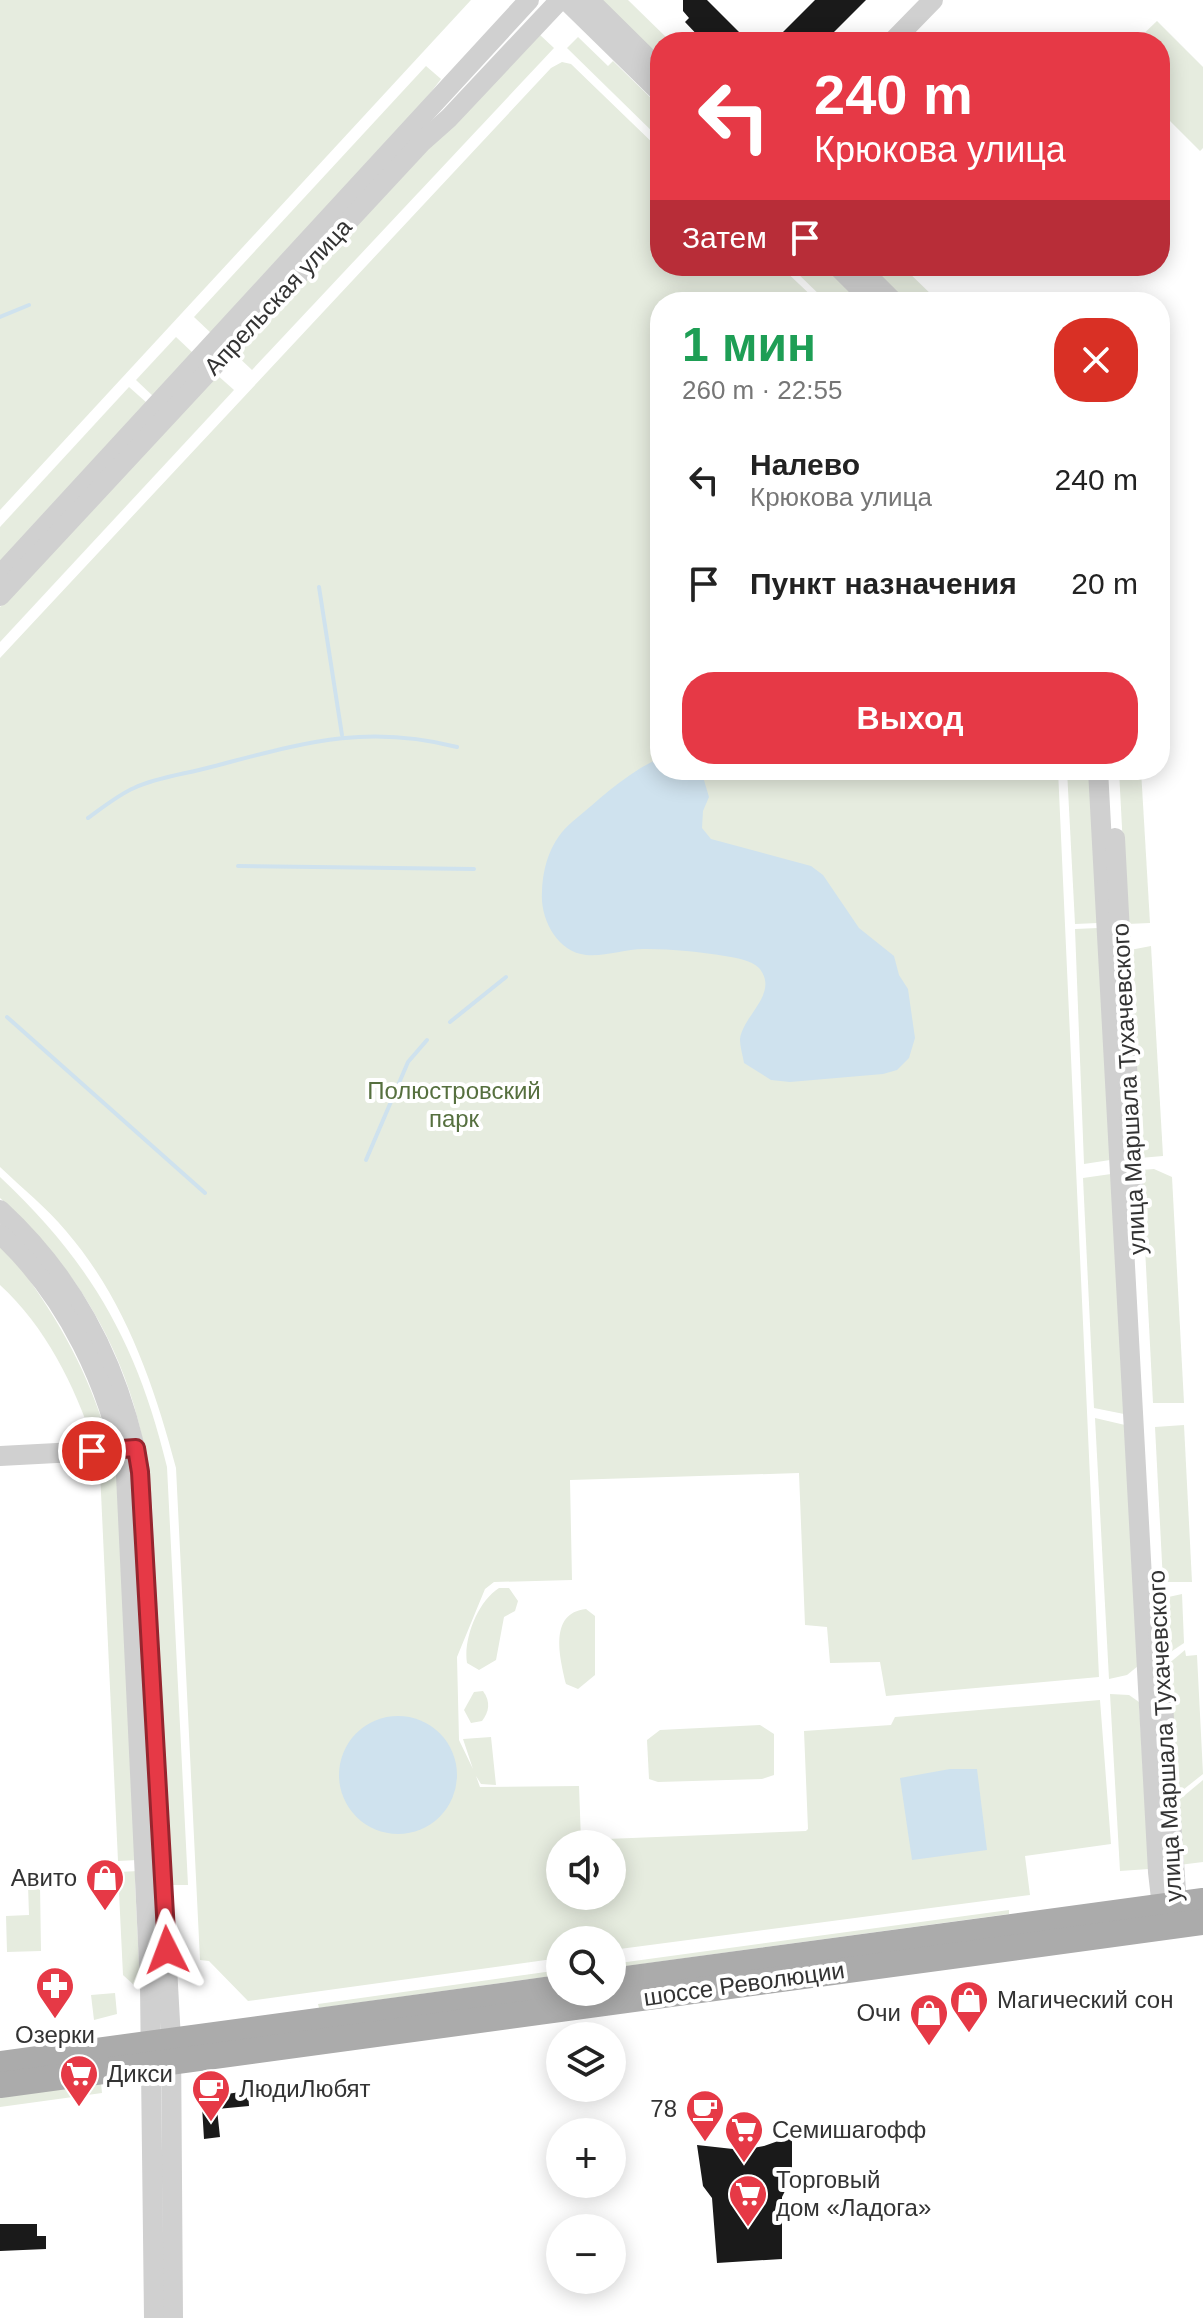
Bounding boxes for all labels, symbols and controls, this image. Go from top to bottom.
text: 240 m [814,63,973,126]
icon: left [682,64,786,168]
text: Крюкова улица [814,129,1066,170]
street label: Апрельская улица [198,213,357,380]
icon: arrive [783,216,827,260]
text: Затем [682,221,767,254]
text: 1 мин [682,318,816,371]
button: close [1054,318,1138,402]
text: 260 m · 22:55 [682,375,842,405]
text: Налево [750,448,860,481]
icon: left [682,458,726,502]
text: 240 m [1055,463,1138,496]
text: Крюкова улица [750,482,932,512]
icon: arrive [682,562,726,606]
text: Пункт назначения [750,567,1017,600]
text: 20 m [1071,567,1138,600]
button: Выход [682,672,1138,764]
street label: улица Маршала Тухачевского [1106,922,1151,1256]
park label: Полюстровский парк [367,1077,541,1132]
pin [58,1417,126,1485]
icon: arrive [70,1429,114,1473]
street label: улица Маршала Тухачевского [1142,1569,1187,1903]
map controls [546,1830,626,2294]
button: sound [546,1830,626,1910]
shop icon: Авито [84,1857,126,1912]
place label: Авито [11,1864,77,1891]
position arrow [125,1908,209,1992]
button: search [546,1926,626,2006]
street label: шоссе Революции [642,1956,846,2011]
pharmacy icon: Озерки [34,1965,76,2020]
shop icon: Магический сон [948,1979,990,2034]
place label: Магический сон [997,1986,1173,2013]
shop icon: Очи [908,1992,950,2047]
place label: Очи [856,1999,901,2026]
place label: Озерки [15,2021,95,2048]
button: layers [546,2022,626,2102]
supermarket icon: Дикси [58,2053,100,2108]
place label: Дикси [107,2060,173,2087]
cafe icon: ЛюдиЛюбят [190,2068,232,2123]
place label: ЛюдиЛюбят [239,2075,371,2102]
cafe icon: 78 [684,2088,726,2143]
place label: 78 [650,2095,677,2122]
supermarket icon: Семишагофф [723,2109,765,2164]
place label: Семишагофф [772,2116,926,2143]
button: + [546,2118,626,2198]
place label: Торговый дом «Ладога» [776,2166,931,2221]
supermarket icon: Торговый дом «Ладога» [727,2173,769,2228]
button: − [546,2214,626,2294]

